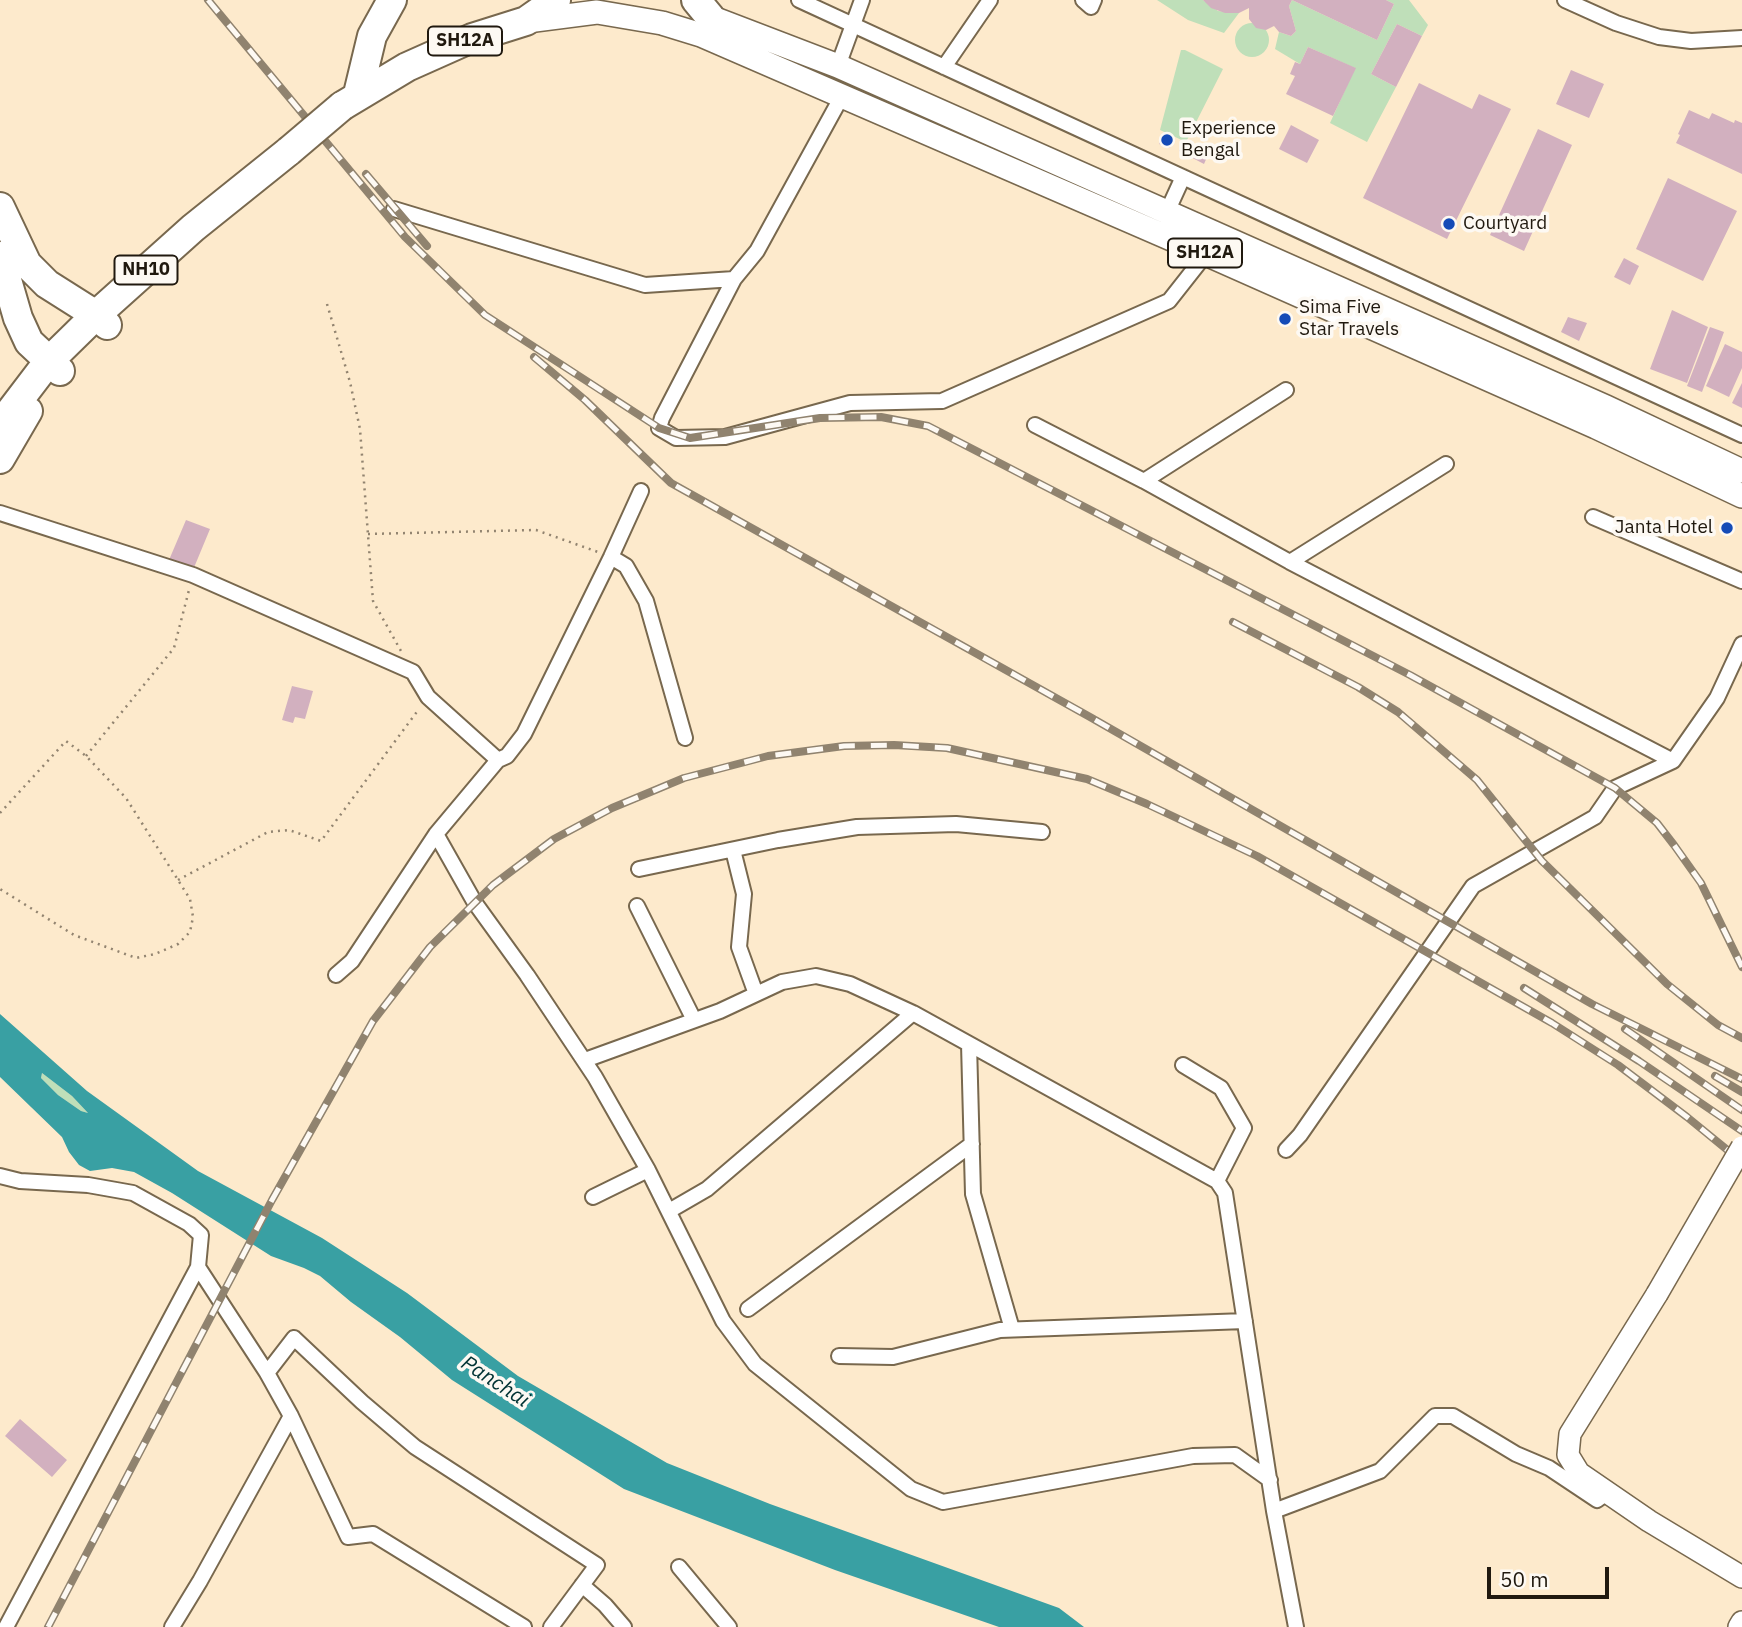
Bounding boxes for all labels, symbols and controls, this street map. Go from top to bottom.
road number: SH12A [428,26,502,56]
place label: Experience Bengal [1181,118,1276,162]
marker: Experience Bengal [1159,132,1175,148]
place label: Courtyard [1463,213,1547,235]
marker: Courtyard [1441,216,1457,232]
road number: SH12A [1168,239,1242,268]
road number: NH10 [114,256,178,284]
place label: Sima Five Star Travels [1299,297,1399,341]
marker: Sima Five Star Travels [1277,311,1293,327]
place label: Janta Hotel [1615,517,1713,539]
marker: Janta Hotel [1719,520,1735,536]
water label: Panchai [456,1351,534,1413]
scale bar [1490,1554,1612,1598]
text: 50 m [1500,1565,1549,1593]

